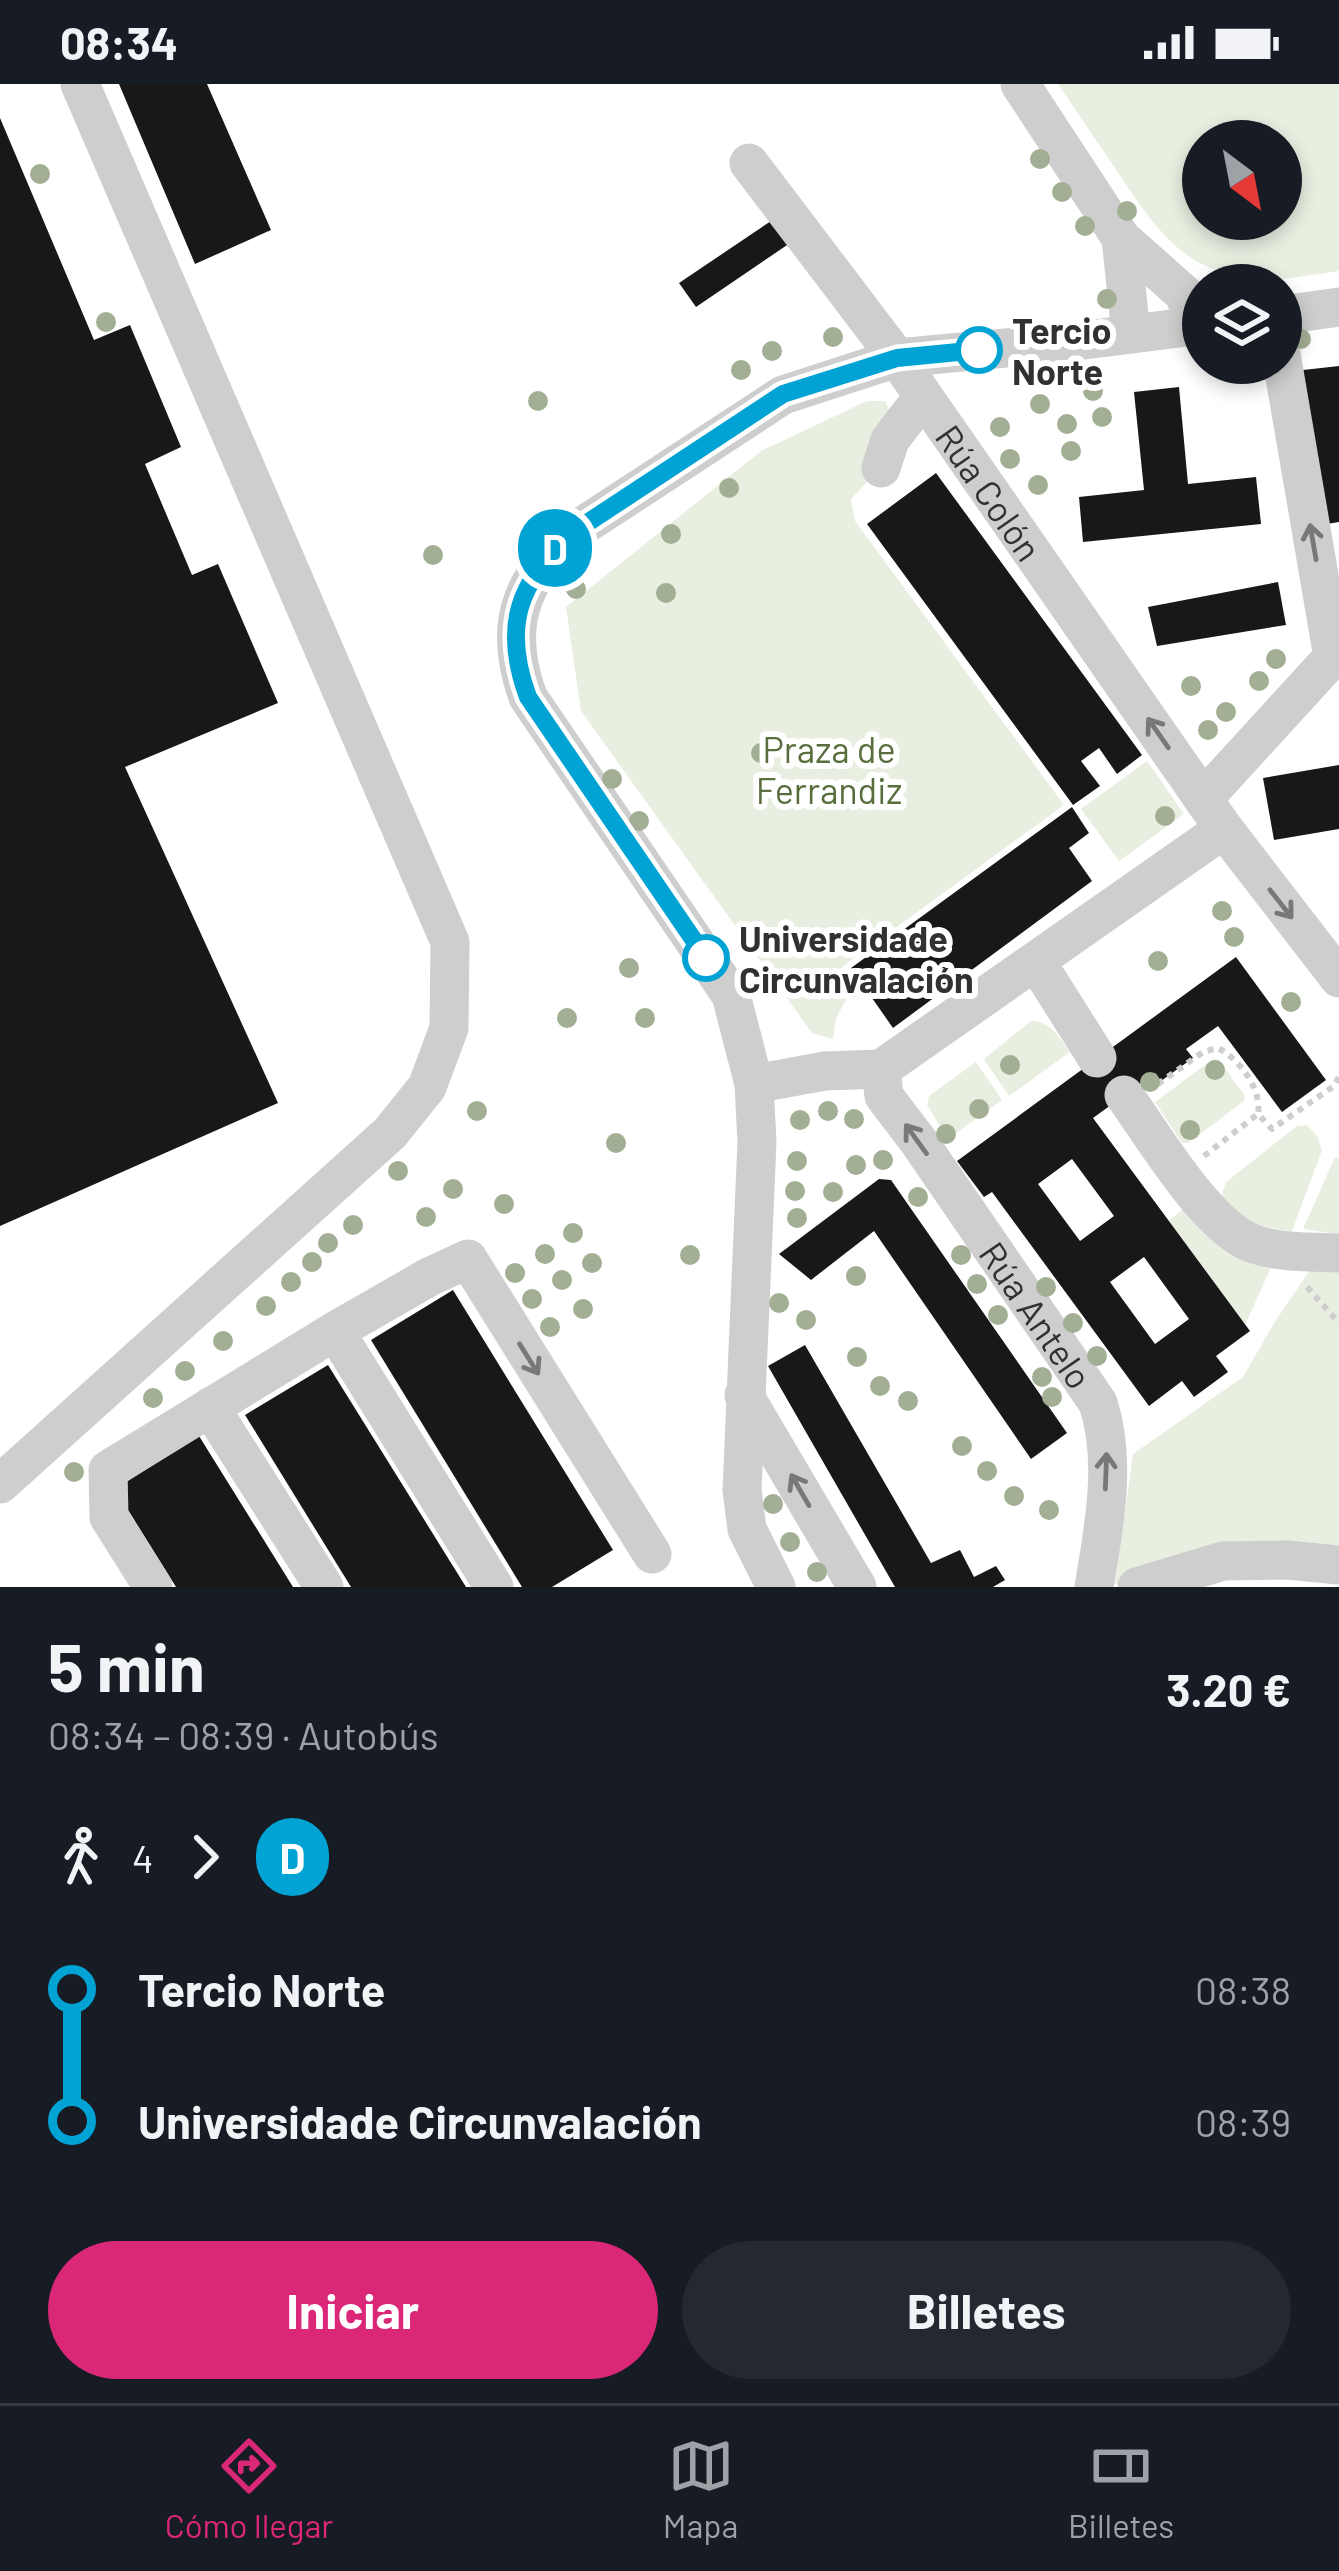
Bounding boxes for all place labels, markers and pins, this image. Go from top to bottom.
place label: Tercio Norte [1012,308,1112,392]
marker: Tercio Norte [957,328,1001,372]
place label: Universidade Circunvalación [739,916,974,1000]
marker: Universidade Circunvalación [684,936,728,980]

